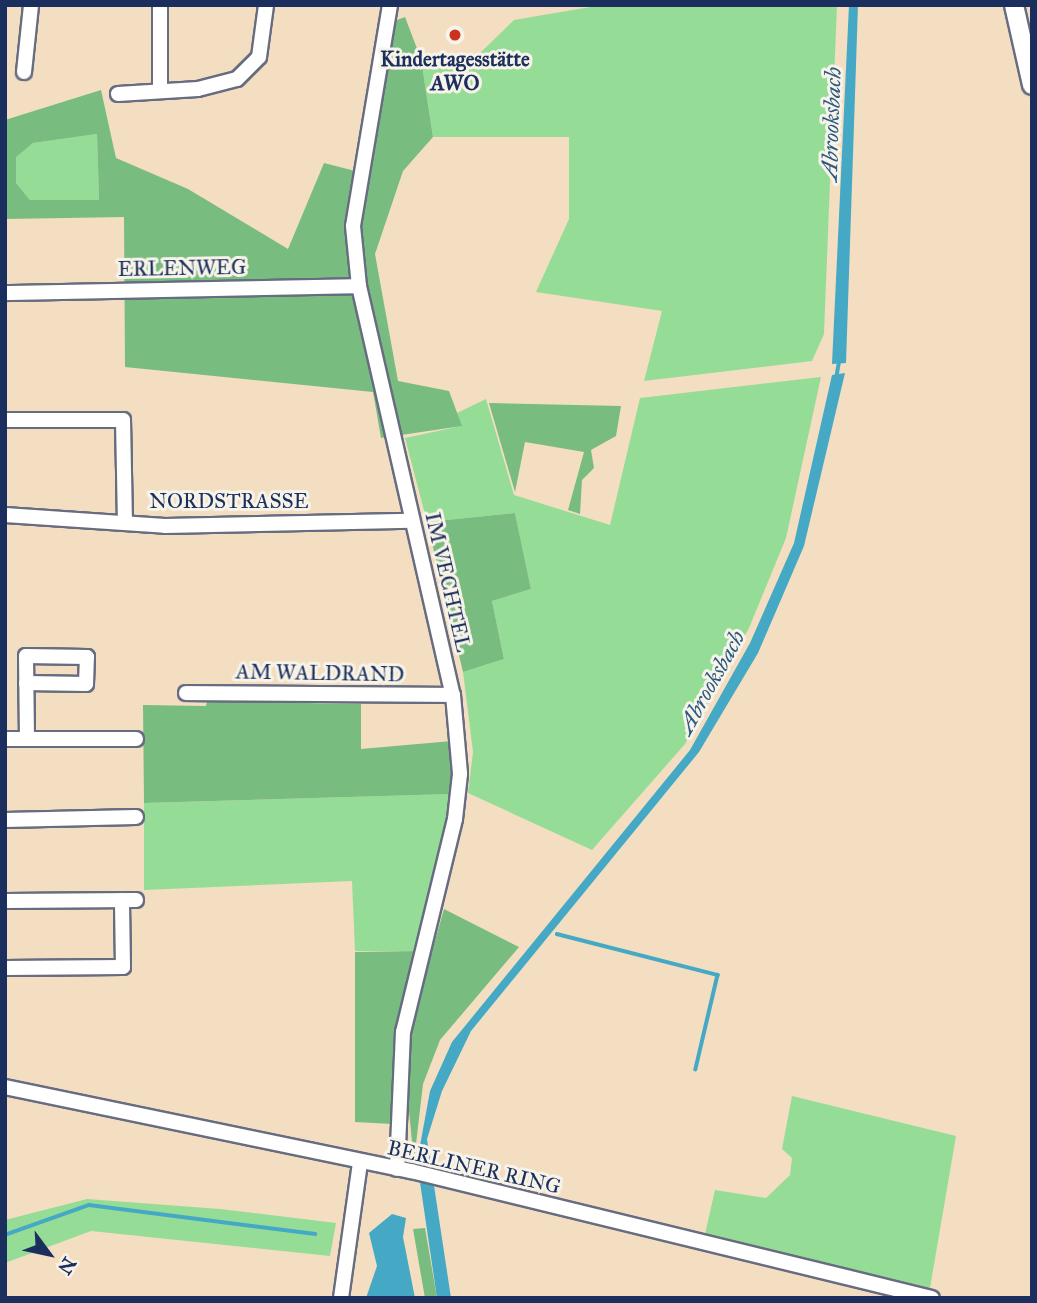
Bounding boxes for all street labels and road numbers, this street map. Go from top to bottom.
street label: ERLENWEG [118,254,246,282]
street label: NORDSTRASSE [149,488,309,514]
street label: IM VECHTEL [420,510,476,654]
street label: AM WALDRAND [235,659,405,687]
street label: BERLINER RING [385,1135,563,1199]

